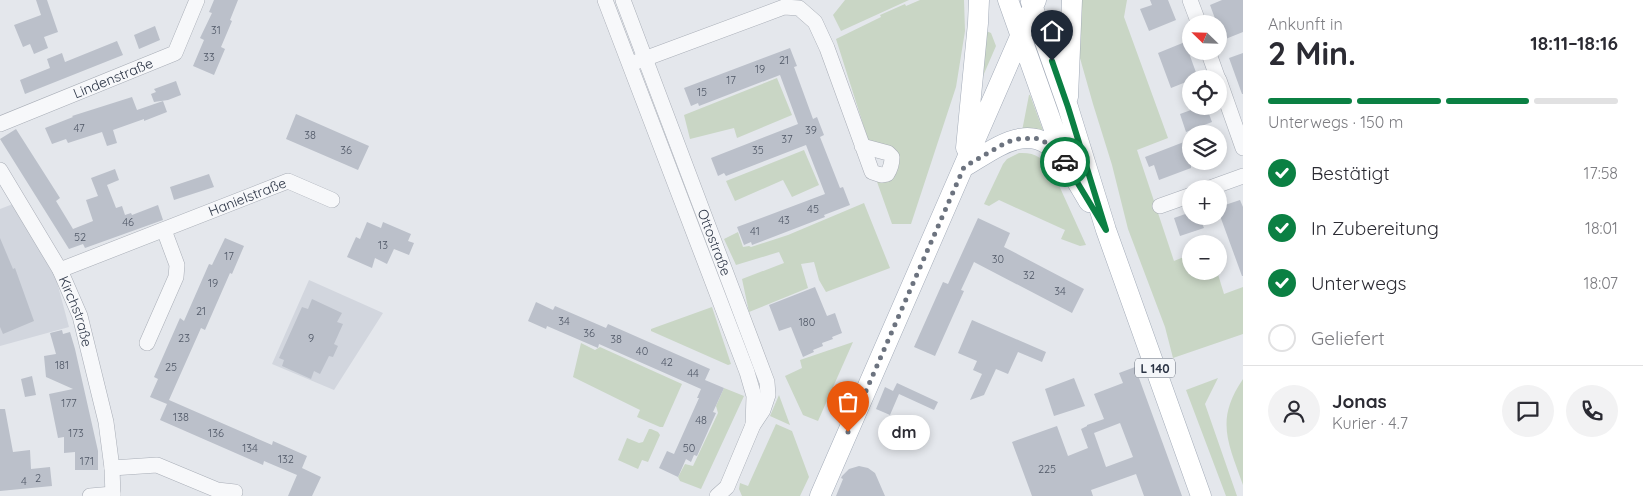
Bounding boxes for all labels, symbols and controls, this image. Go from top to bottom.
pin [1031,10,1073,61]
text: Ankunft in [1268,14,1343,34]
north arrow [1182,15,1228,60]
map controls [1182,15,1227,280]
icon: home [1038,17,1066,45]
house number: 31 [211,23,221,37]
text: 18:11–18:16 [1530,31,1618,55]
text: 2 Min. [1268,33,1356,73]
house number: 33 [203,50,215,64]
house number: 21 [779,53,789,67]
street label: Lindenstraße [71,54,156,102]
house number: 19 [755,62,765,76]
button: locate [1182,70,1227,115]
house number: 17 [726,73,736,87]
house number: 15 [697,85,707,99]
text: Unterwegs · 150 m [1268,112,1403,132]
house number: 47 [73,121,85,135]
house number: 39 [805,123,817,137]
button: layers [1182,125,1227,170]
house number: 38 [304,128,316,142]
house number: 37 [781,132,793,146]
courier [1040,137,1090,187]
house number: 36 [340,143,352,157]
house number: 35 [752,143,764,157]
icon: car [1051,148,1079,176]
icon: check [1268,159,1296,187]
text: Bestätigt [1311,161,1390,185]
text: 17:58 [1584,163,1618,183]
street label: Hanielstraße [206,174,289,220]
button: + [1182,180,1227,225]
house number: 45 [807,202,819,216]
street label: Ottostraße [694,206,735,278]
house number: 43 [778,213,790,227]
icon: check [1268,214,1296,242]
house number: 46 [122,215,134,229]
text: In Zubereitung [1311,216,1439,240]
text: 18:01 [1585,218,1618,238]
house number: 41 [750,224,760,238]
house number: 52 [74,230,86,244]
button: − [1182,235,1227,280]
house number: 13 [378,238,388,252]
house number: 17 [224,249,234,263]
house number: 30 [992,252,1004,266]
house number: 32 [1023,268,1035,282]
icon: check [1268,269,1296,297]
text: Unterwegs [1311,271,1406,295]
street label: Kirchstraße [55,273,96,349]
text: 18:07 [1584,273,1618,293]
house number: 19 [208,276,218,290]
house number: 34 [1054,284,1066,298]
house number: 21 [196,304,206,318]
house number: 34 [558,314,570,328]
house number: 180 [799,315,815,329]
house number: 36 [583,326,595,340]
text: Geliefert [1311,326,1385,350]
house number: 23 [178,331,190,345]
house number: 9 [308,331,314,345]
house number: 38 [610,332,622,346]
house number: 40 [636,344,648,358]
house number: 42 [661,355,673,369]
house number: 181 [55,358,69,372]
road number: L 140 [1135,358,1175,378]
house number: 25 [165,360,177,374]
house number: 44 [687,366,699,380]
pin [827,381,869,432]
button: person [1268,385,1320,437]
button: chat [1502,385,1554,437]
button: phone [1566,385,1618,437]
icon: bag [834,388,862,416]
text: Jonas [1332,389,1387,413]
house number: 177 [61,396,77,410]
house number: 138 [173,410,189,424]
house number: 48 [695,413,707,427]
text: Kurier · 4.7 [1332,413,1408,433]
callout: dm [878,414,930,450]
text: dm [892,422,916,442]
house number: 173 [68,426,84,440]
house number: 136 [208,426,224,440]
house number: 134 [242,441,258,455]
house number: 50 [683,441,695,455]
house number: 132 [278,452,294,466]
house number: 171 [80,454,94,468]
house number: 225 [1038,462,1056,476]
house number: 2 [35,471,41,485]
house number: 4 [21,474,27,488]

